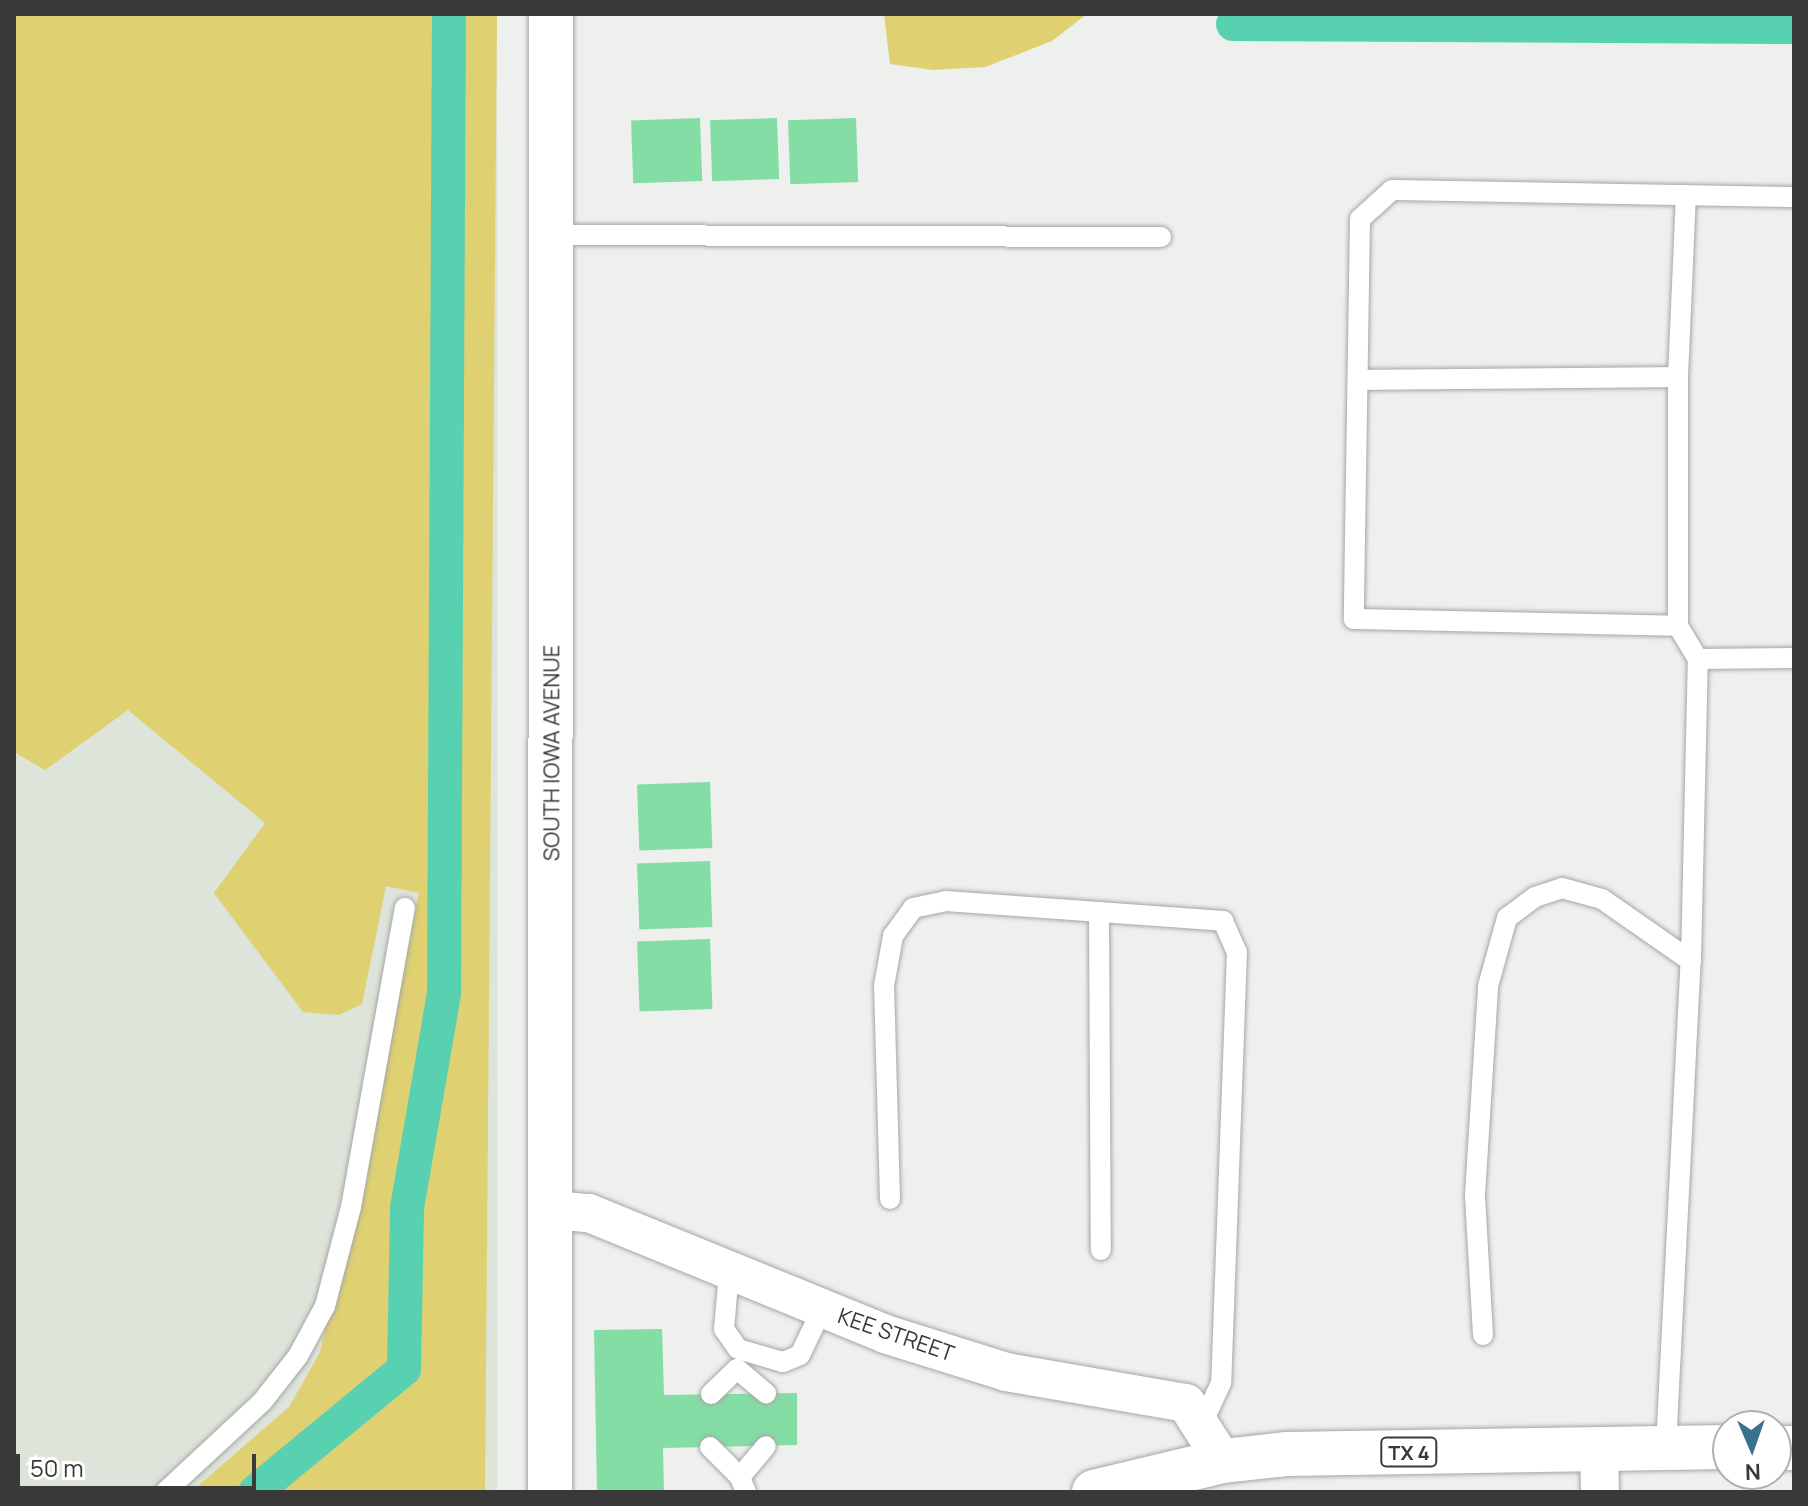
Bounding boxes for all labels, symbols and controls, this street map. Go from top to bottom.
street label: SOUTH IOWA AVENUE [539,645,565,861]
street label: KEE STREET [834,1303,958,1367]
north arrow [1712,1410,1792,1490]
road number: TX 4 [1379,1436,1439,1468]
scale bar [20,1438,260,1488]
text: 50 m [30,1451,84,1484]
text: N [1744,1457,1761,1487]

